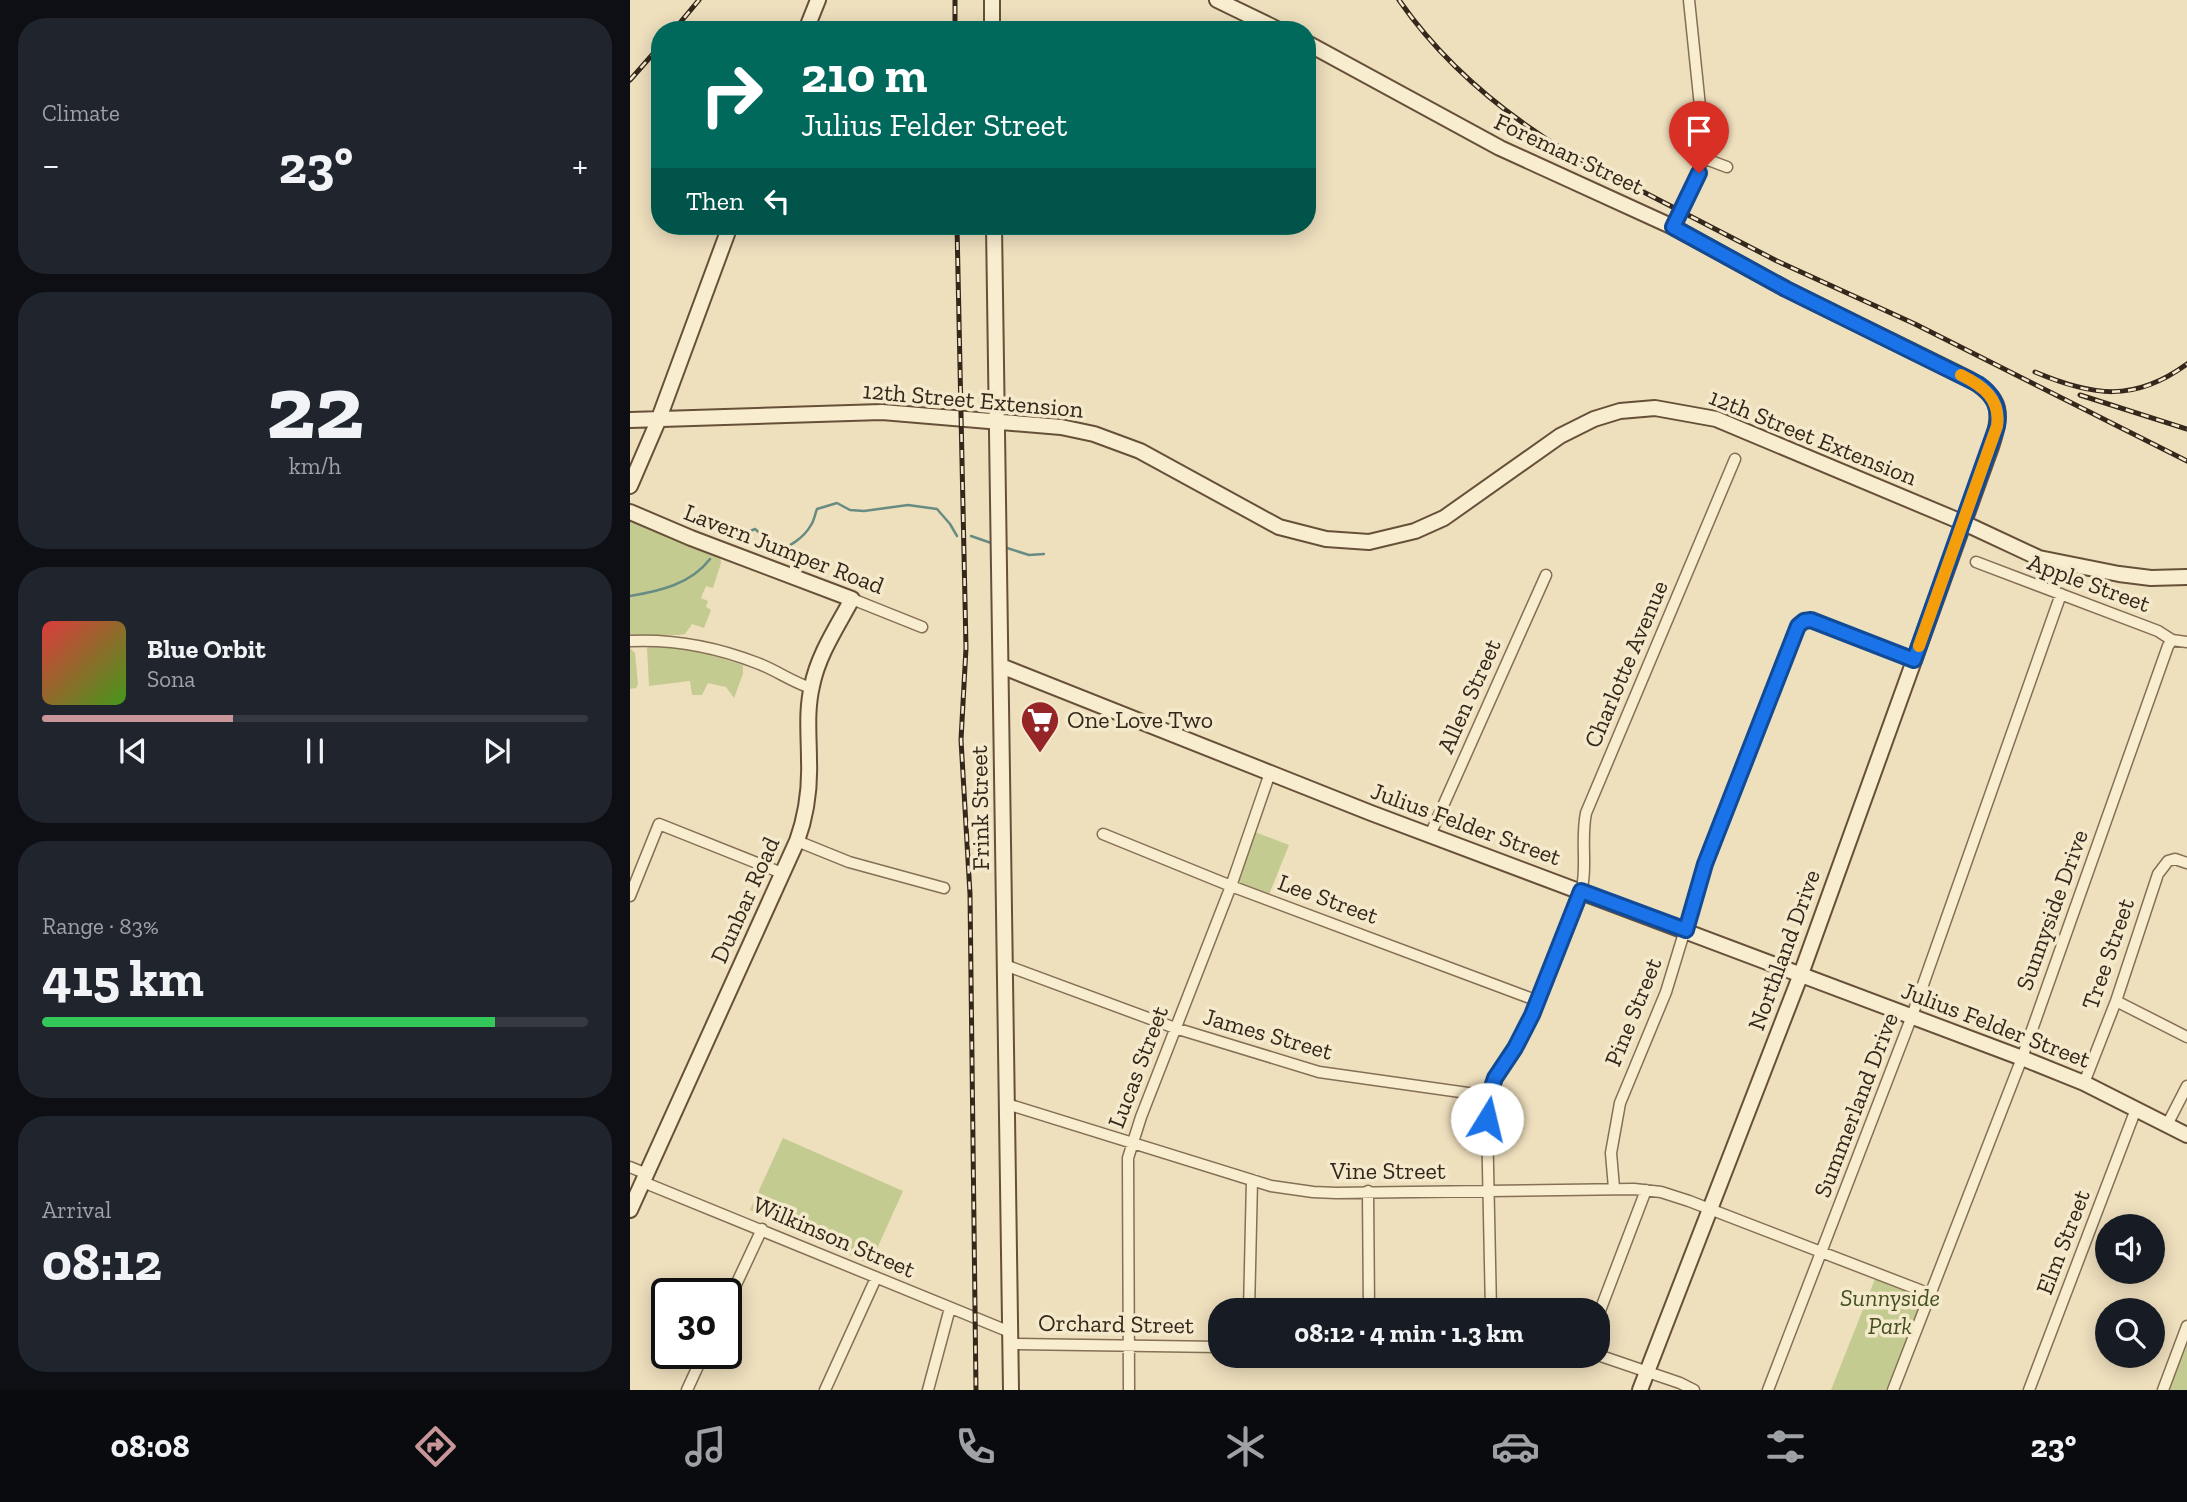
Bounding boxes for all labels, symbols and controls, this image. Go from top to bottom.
text: 210 m [801,46,927,105]
icon: right [686,49,777,140]
text: Climate [42,99,120,127]
pin [1669,101,1729,173]
text: Julius Felder Street [801,106,1068,144]
street label: Foreman Street [1490,106,1649,201]
icon: arrive [1680,112,1718,150]
text: 23° [279,134,353,196]
text: − [42,142,60,188]
text: + [572,142,588,188]
icon: left [758,182,796,220]
text: Then [686,185,744,217]
text: 22 [266,352,364,461]
street label: 12th Street Extension [861,375,1085,424]
street label: 12th Street Extension [1705,382,1922,492]
text: km/h [289,452,341,480]
street label: Lavern Jumper Road [680,497,888,600]
street label: Apple Street [2024,547,2154,618]
street label: Charlotte Avenue [1577,576,1674,752]
text: Blue Orbit [147,633,266,665]
street label: Allen Street [1430,634,1507,757]
text: Sona [147,665,195,693]
supermarket icon: One Love Two [1019,699,1061,754]
place label: One Love Two [1067,705,1213,734]
icon: previous [114,732,152,770]
icon: pause [296,732,334,770]
icon: next [478,732,516,770]
street label: Frink Street [964,745,995,871]
street label: Julius Felder Street [1367,776,1565,871]
street label: Sunnyside Drive [2009,826,2094,994]
street label: Dunbar Road [704,832,785,967]
street label: Northland Drive [1741,866,1826,1034]
street label: Lee Street [1274,867,1382,930]
street label: Tree Street [2075,894,2140,1013]
text: Range · 83% [42,912,159,940]
text: 415 km [42,947,204,1009]
street label: Pine Street [1598,953,1667,1070]
street label: Julius Felder Street [1898,975,2095,1074]
street label: James Street [1200,1001,1336,1066]
street label: Lucas Street [1101,1002,1174,1132]
street label: Summerland Drive [1807,1008,1904,1201]
position arrow [1450,1082,1524,1156]
street label: Vine Street [1329,1156,1446,1185]
street label: Elm Street [2029,1185,2096,1298]
street label: Wilkinson Street [749,1189,920,1284]
text: Arrival [42,1196,111,1224]
map controls [2095,1214,2165,1368]
button: sound [2095,1214,2165,1284]
text: 08:12 [42,1231,162,1293]
speed limit sign: 30 [651,1278,742,1369]
park label: Sunnyside Park [1840,1283,1940,1340]
button: search [2095,1298,2165,1368]
street label: Orchard Street [1038,1308,1194,1339]
text: 08:12 · 4 min · 1.3 km [1294,1317,1524,1349]
icon: directions [411,1422,460,1471]
icon: music [681,1422,730,1471]
icon: phone [951,1422,1000,1471]
icon: climate [1221,1422,1270,1471]
icon: car [1491,1422,1540,1471]
icon: filters [1761,1422,1810,1471]
text: 08:08 [110,1427,190,1465]
text: 23° [2031,1427,2076,1465]

